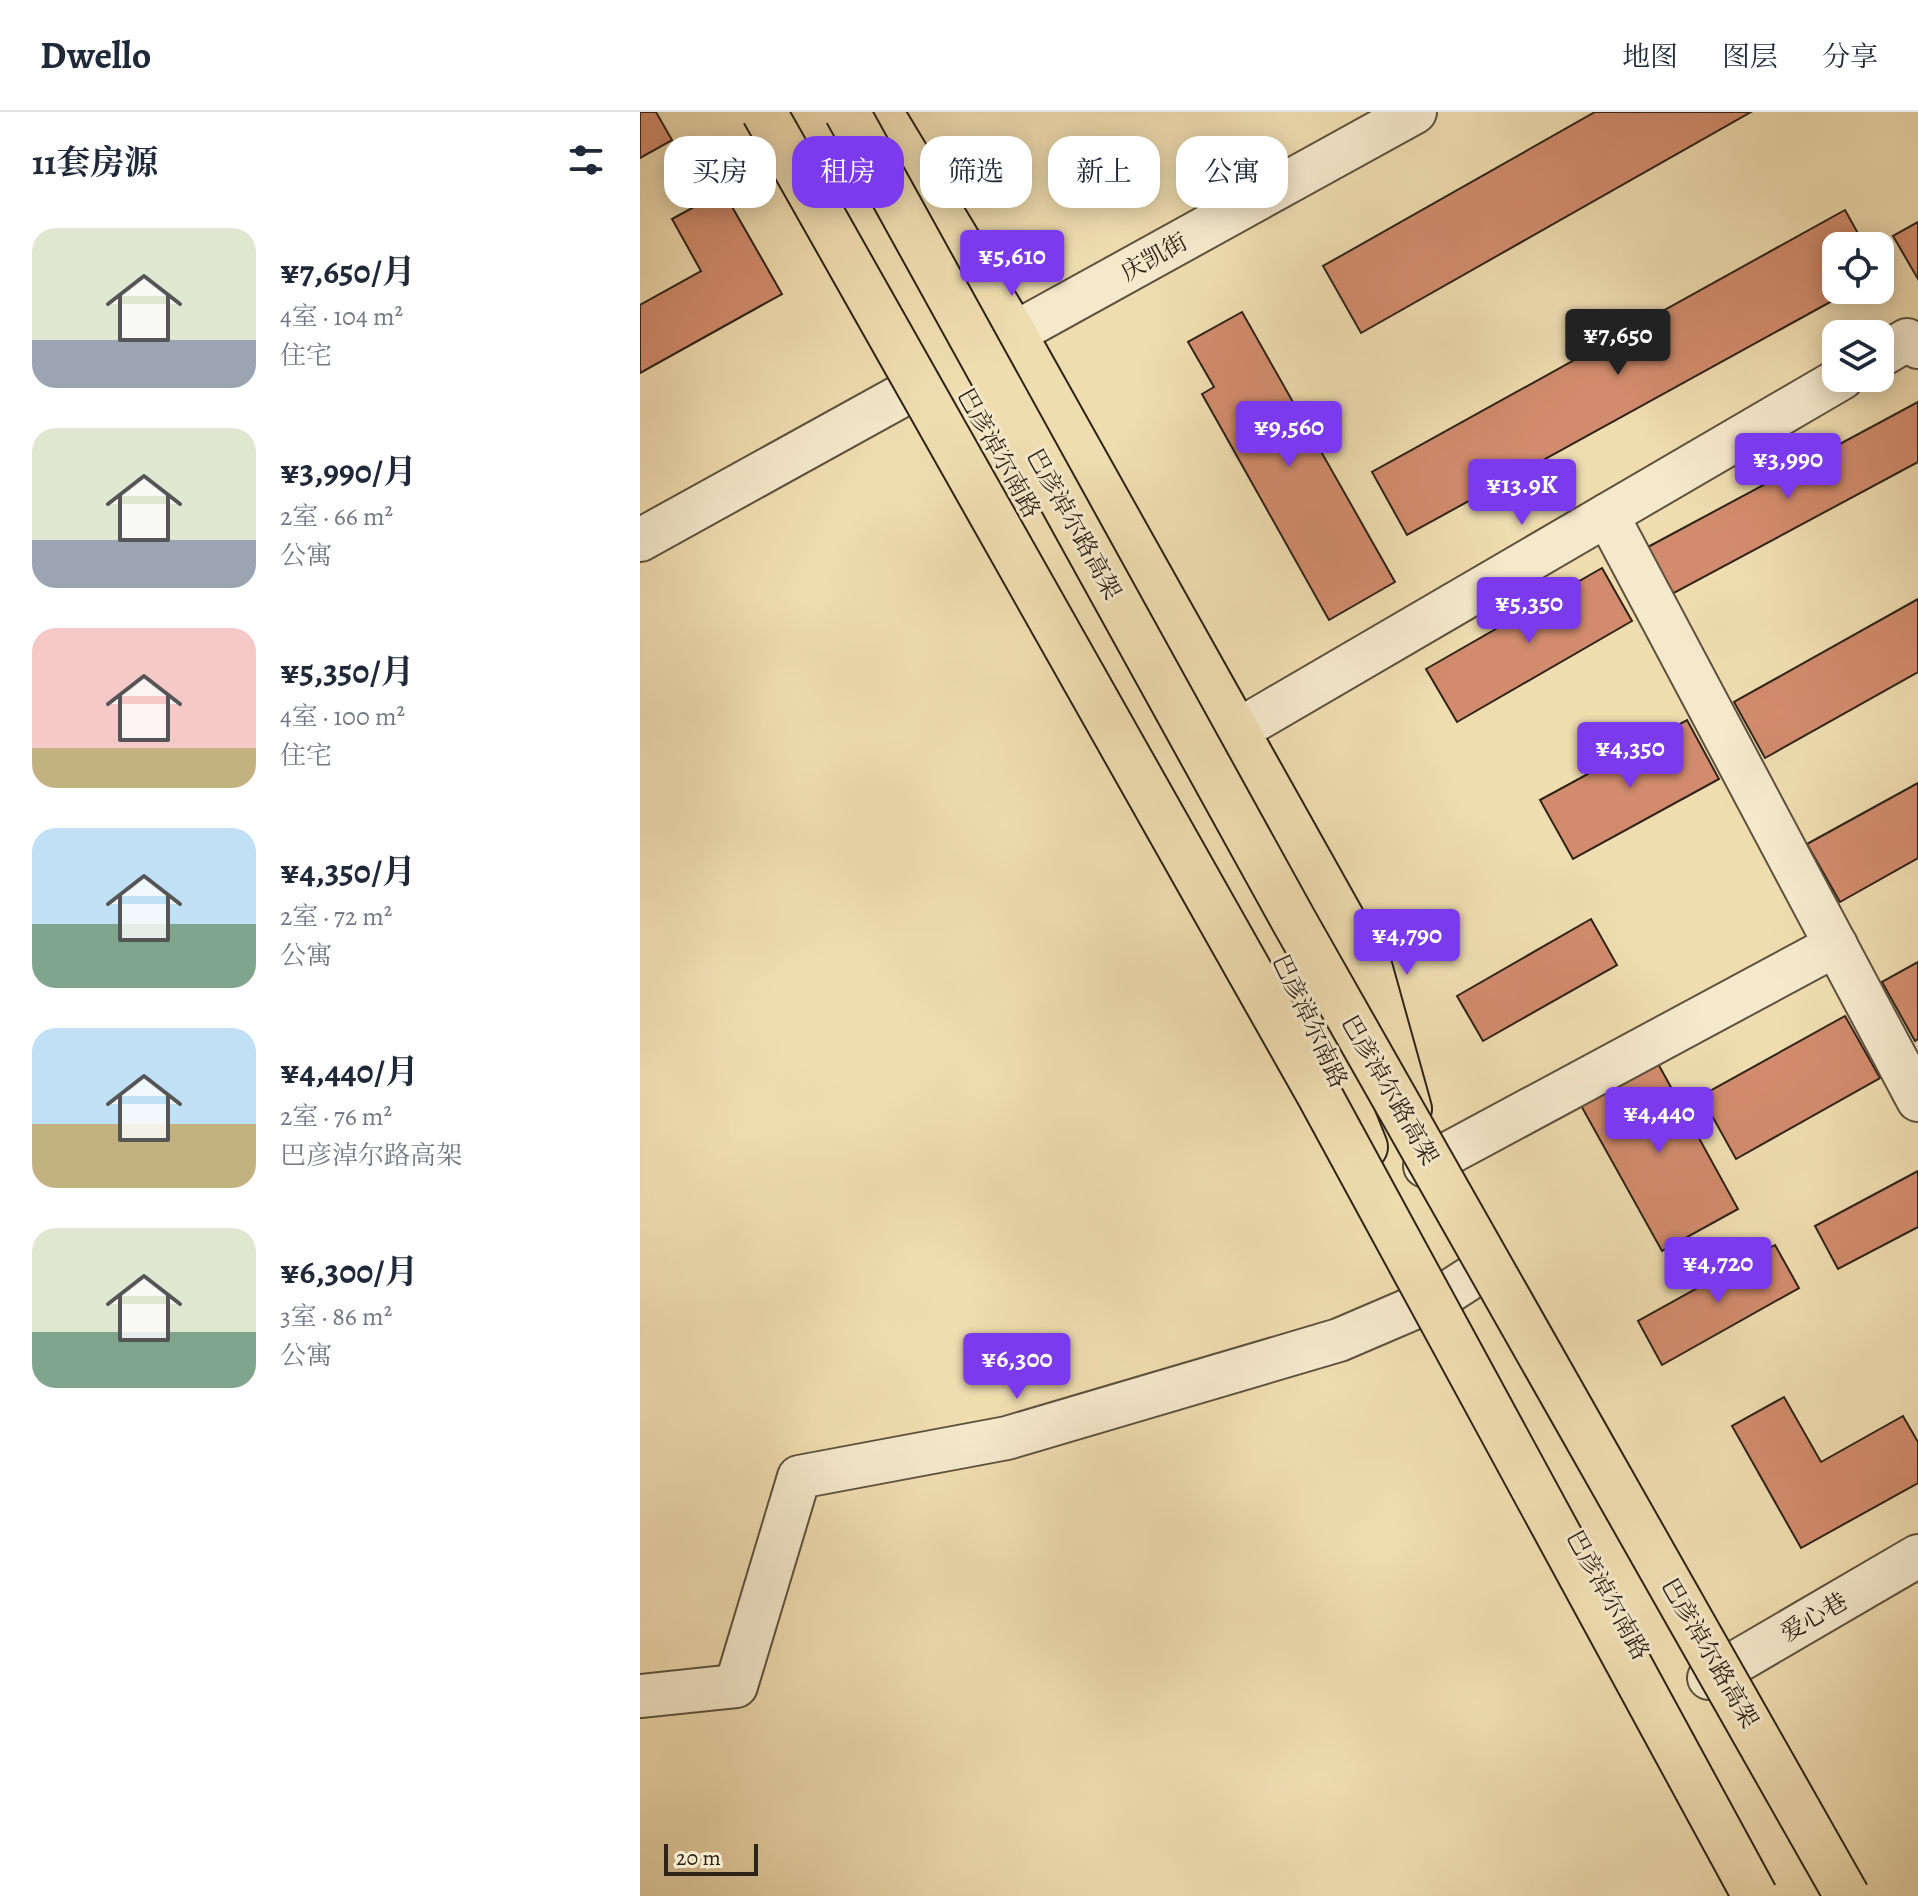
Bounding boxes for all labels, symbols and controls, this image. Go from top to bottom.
text: Dwello [40,29,151,81]
text: 地图 [1622,38,1678,76]
text: 图层 [1722,38,1778,76]
text: 分享 [1822,38,1878,76]
chip: 买房 [664,136,776,208]
chip: 租房 [792,136,904,208]
chip: 筛选 [920,136,1032,208]
chip: 新上 [1048,136,1160,208]
chip: 公寓 [1176,136,1288,208]
icon: filters [564,138,608,182]
text: 11套房源 [32,139,158,186]
street label: 庆凯街 [1115,226,1193,288]
pin: ¥5,610 [947,230,1077,298]
map controls [1822,232,1894,392]
button: locate [1822,232,1894,304]
text: ¥5,610 [978,238,1046,273]
text: ¥7,650/月 [280,248,416,295]
icon: home [96,260,192,356]
text: 4室 · 104 m² [280,299,403,334]
pin: ¥7,650 [1553,309,1683,377]
text: ¥7,650 [1583,317,1653,352]
button: layers [1822,320,1894,392]
text: 住宅 [280,338,332,373]
street label: 巴彦淖尔南路 [950,382,1048,524]
pin: ¥9,560 [1224,401,1354,469]
text: ¥9,560 [1254,409,1324,444]
pin: ¥3,990 [1723,433,1853,501]
text: ¥3,990 [1753,441,1823,476]
street label: 巴彦淖尔路高架 [1019,443,1129,605]
text: ¥3,990/月 [280,448,417,495]
pin: ¥13.9K [1457,459,1587,527]
icon: home [96,460,192,556]
text: ¥13.9K [1486,467,1558,502]
text: 2室 · 66 m² [280,499,393,534]
text: 公寓 [280,538,332,573]
pin: ¥5,350 [1464,577,1594,645]
text: ¥5,350 [1495,585,1563,620]
text: ¥5,350/月 [280,648,415,695]
icon: home [96,660,192,756]
text: 4室 · 100 m² [280,699,405,734]
pin: ¥4,350 [1565,722,1695,790]
text: ¥4,350 [1595,730,1665,765]
text: 住宅 [280,738,332,773]
text: ¥4,350/月 [280,848,416,895]
icon: home [96,860,192,956]
text: 2室 · 72 m² [280,899,392,934]
pin: ¥4,790 [1342,909,1472,977]
text: ¥4,790 [1372,917,1442,952]
text: 公寓 [280,938,332,973]
street label: 巴彦淖尔南路 [1265,949,1355,1093]
street label: 巴彦淖尔路高架 [1334,1009,1446,1171]
text: ¥4,440/月 [280,1048,419,1095]
icon: home [96,1060,192,1156]
pin: ¥4,440 [1594,1087,1724,1155]
text: ¥4,440 [1623,1095,1695,1130]
text: 2室 · 76 m² [280,1099,392,1134]
text: 巴彦淖尔路高架 [280,1138,462,1173]
pin: ¥4,720 [1653,1237,1783,1305]
text: ¥4,720 [1683,1245,1753,1280]
text: ¥6,300/月 [280,1248,419,1295]
icon: home [96,1260,192,1356]
text: 3室 · 86 m² [280,1299,392,1334]
pin: ¥6,300 [952,1333,1082,1401]
text: 公寓 [280,1338,332,1373]
text: ¥6,300 [981,1341,1053,1376]
street label: 巴彦淖尔南路 [1559,1524,1657,1666]
street label: 巴彦淖尔路高架 [1654,1572,1766,1734]
street label: 爱心巷 [1775,1585,1853,1649]
scale bar [664,1840,758,1876]
text: 20 m [676,1843,721,1873]

